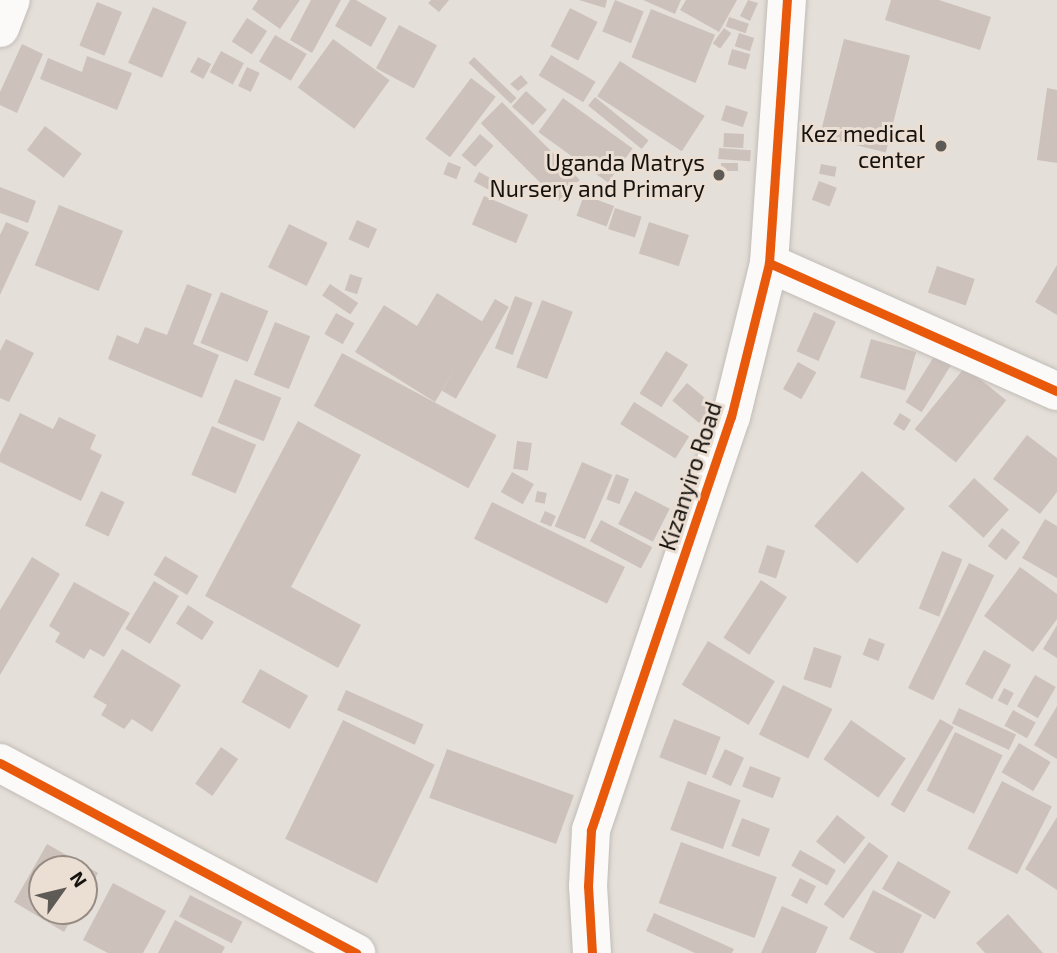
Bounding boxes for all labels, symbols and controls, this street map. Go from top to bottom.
place label: Kez medical center [800,119,925,173]
marker: Kez medical center [931,136,951,156]
place label: Uganda Matrys Nursery and Primary [489,148,705,202]
marker: Uganda Matrys Nursery and Primary [711,167,727,183]
street label: Kizanyiro Road [653,398,727,554]
north arrow [28,855,98,925]
text: N [66,867,93,891]

